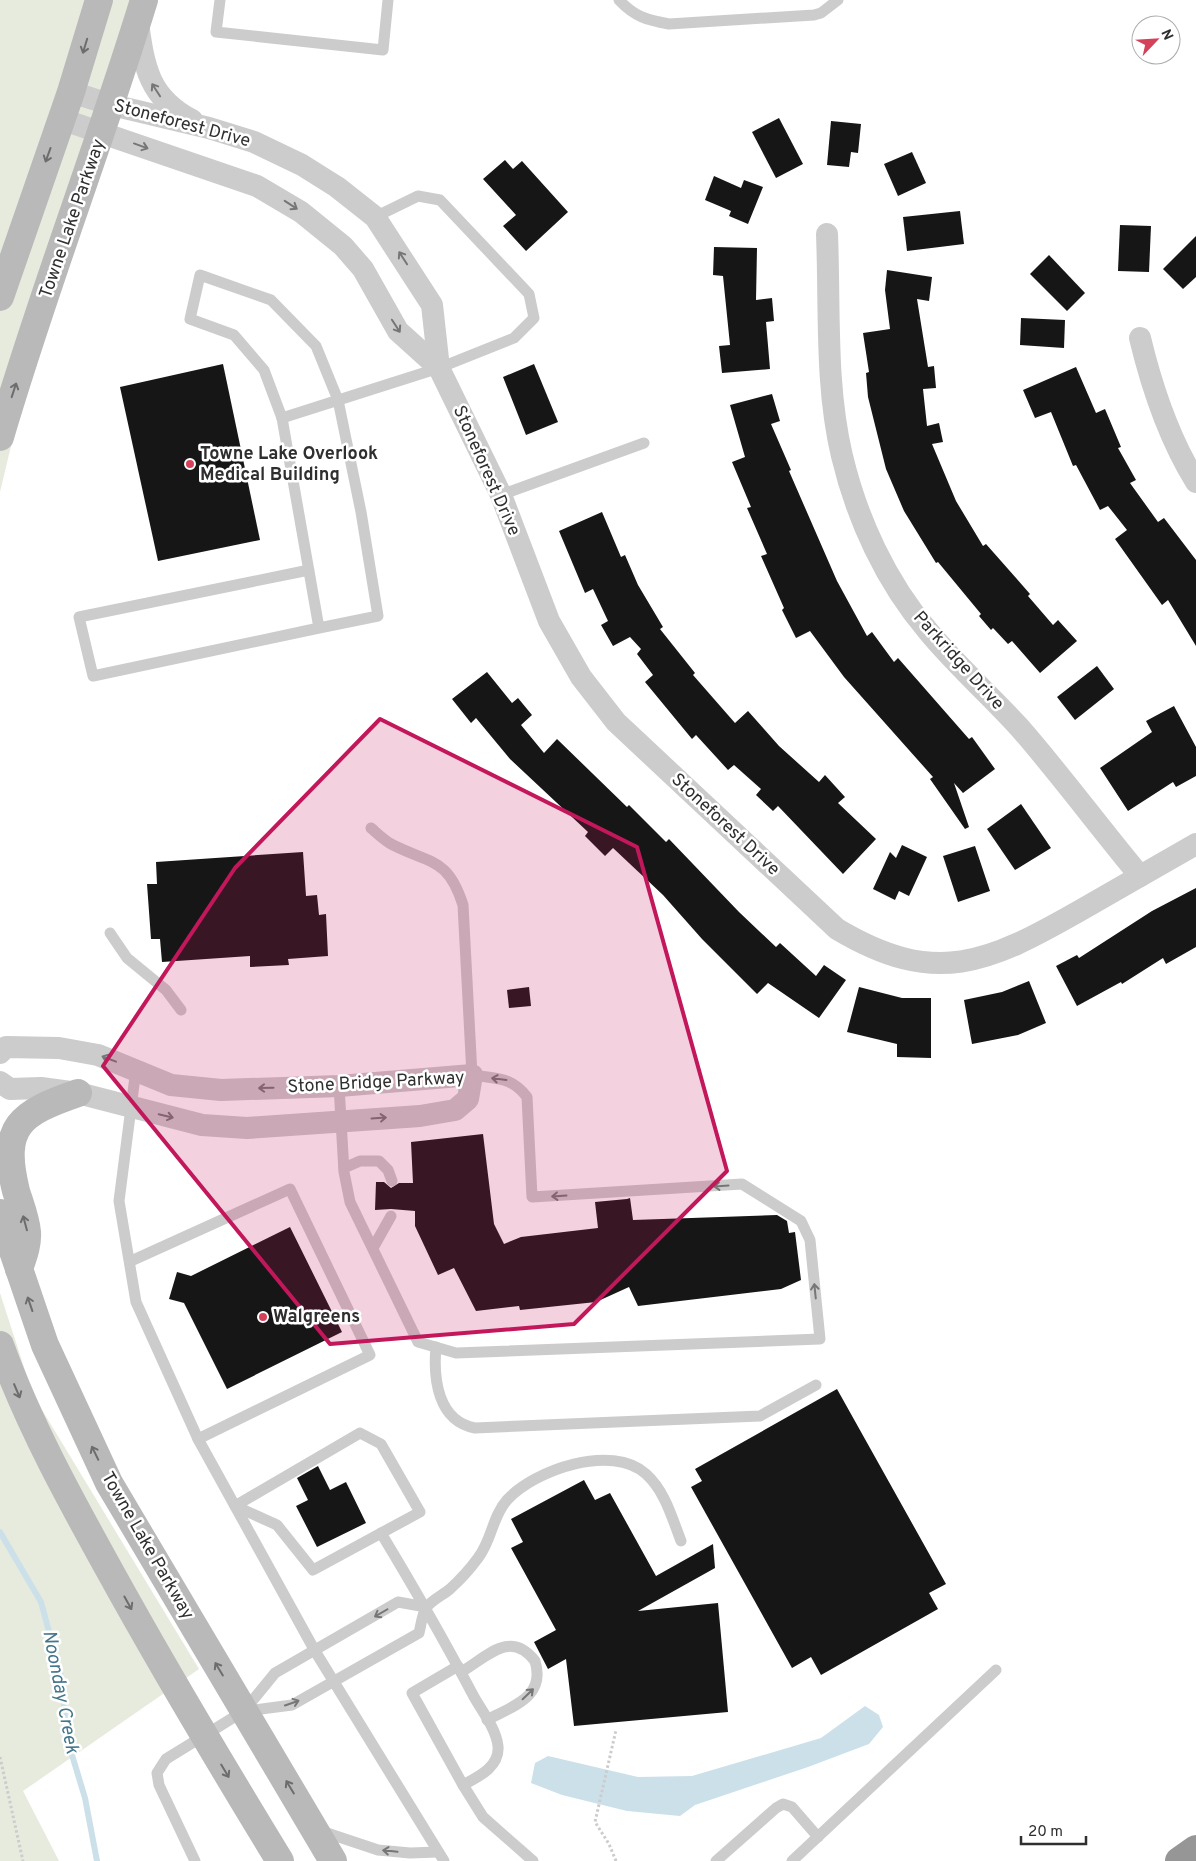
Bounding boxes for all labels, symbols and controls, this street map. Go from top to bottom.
north arrow [1131,15,1181,65]
text: N [1157,27,1176,43]
one-way arrow [80,38,90,54]
one-way arrow [151,83,162,97]
street label: Stoneforest Drive [111,95,253,153]
street label: Towne Lake Parkway [35,136,111,302]
one-way arrow [133,142,148,151]
one-way arrow [43,147,53,163]
one-way arrow [284,200,298,210]
one-way arrow [397,251,407,265]
one-way arrow [391,319,401,333]
one-way arrow [10,383,20,399]
street label: Stoneforest Drive [447,402,525,540]
place label: Towne Lake Overlook Medical Building [200,443,378,487]
marker: Towne Lake Overlook Medical Building [184,458,196,470]
street label: Parkridge Drive [907,607,1009,715]
street label: Stoneforest Drive [666,769,784,881]
one-way arrow [102,1054,117,1063]
street label: Stone Bridge Parkway [287,1067,465,1099]
one-way arrow [491,1074,507,1084]
one-way arrow [258,1083,274,1093]
one-way arrow [157,1112,173,1121]
one-way arrow [371,1114,387,1123]
one-way arrow [713,1181,729,1190]
one-way arrow [551,1191,567,1200]
one-way arrow [20,1216,29,1232]
one-way arrow [810,1283,820,1299]
one-way arrow [25,1297,34,1312]
place label: Walgreens [273,1306,360,1329]
marker: Walgreens [257,1311,269,1323]
one-way arrow [13,1383,23,1398]
one-way arrow [90,1446,99,1461]
street label: Towne Lake Parkway [95,1468,199,1624]
one-way arrow [123,1595,133,1609]
one-way arrow [374,1608,388,1618]
water label: Noonday Creek [36,1628,84,1756]
one-way arrow [214,1663,224,1677]
one-way arrow [522,1688,534,1700]
one-way arrow [284,1698,299,1707]
one-way arrow [220,1763,230,1777]
one-way arrow [284,1781,294,1795]
scale bar [1021,1814,1086,1846]
text: 20 m [1028,1823,1063,1842]
one-way arrow [382,1846,398,1856]

